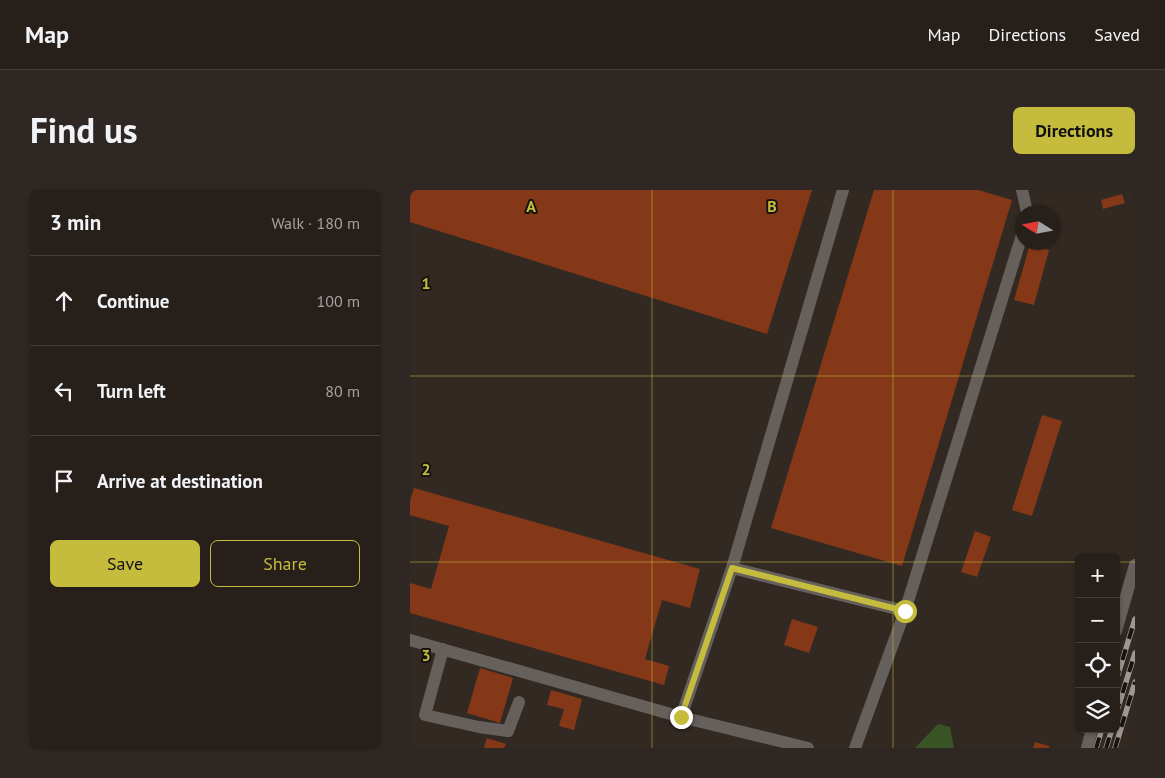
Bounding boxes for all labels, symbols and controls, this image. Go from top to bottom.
text: Map [25,19,69,50]
text: Map [928,23,960,46]
text: Directions [988,23,1066,46]
text: Saved [1094,23,1140,46]
text: Find us [30,107,138,153]
button: Directions [1013,107,1135,154]
text: A [526,196,536,216]
text: B [767,196,777,216]
north arrow [1015,205,1060,250]
text: 3 min [50,209,101,236]
text: Walk · 180 m [271,213,360,233]
text: 1 [421,273,431,293]
icon: ahead [50,287,78,315]
text: Continue [97,289,169,313]
text: 100 m [317,291,360,311]
icon: left [50,377,78,405]
text: Turn left [97,379,166,403]
text: 80 m [325,381,360,401]
text: 2 [421,459,431,479]
icon: arrive [50,467,78,495]
text: Arrive at destination [97,469,263,493]
button: Save [50,540,200,587]
button: Share [210,540,360,587]
map controls [1075,553,1120,733]
button: + [1075,553,1120,598]
button: − [1075,598,1120,643]
route start [894,600,917,623]
button: locate [1075,643,1120,688]
text: 3 [421,645,431,665]
button: layers [1075,688,1120,733]
route end [670,706,693,729]

